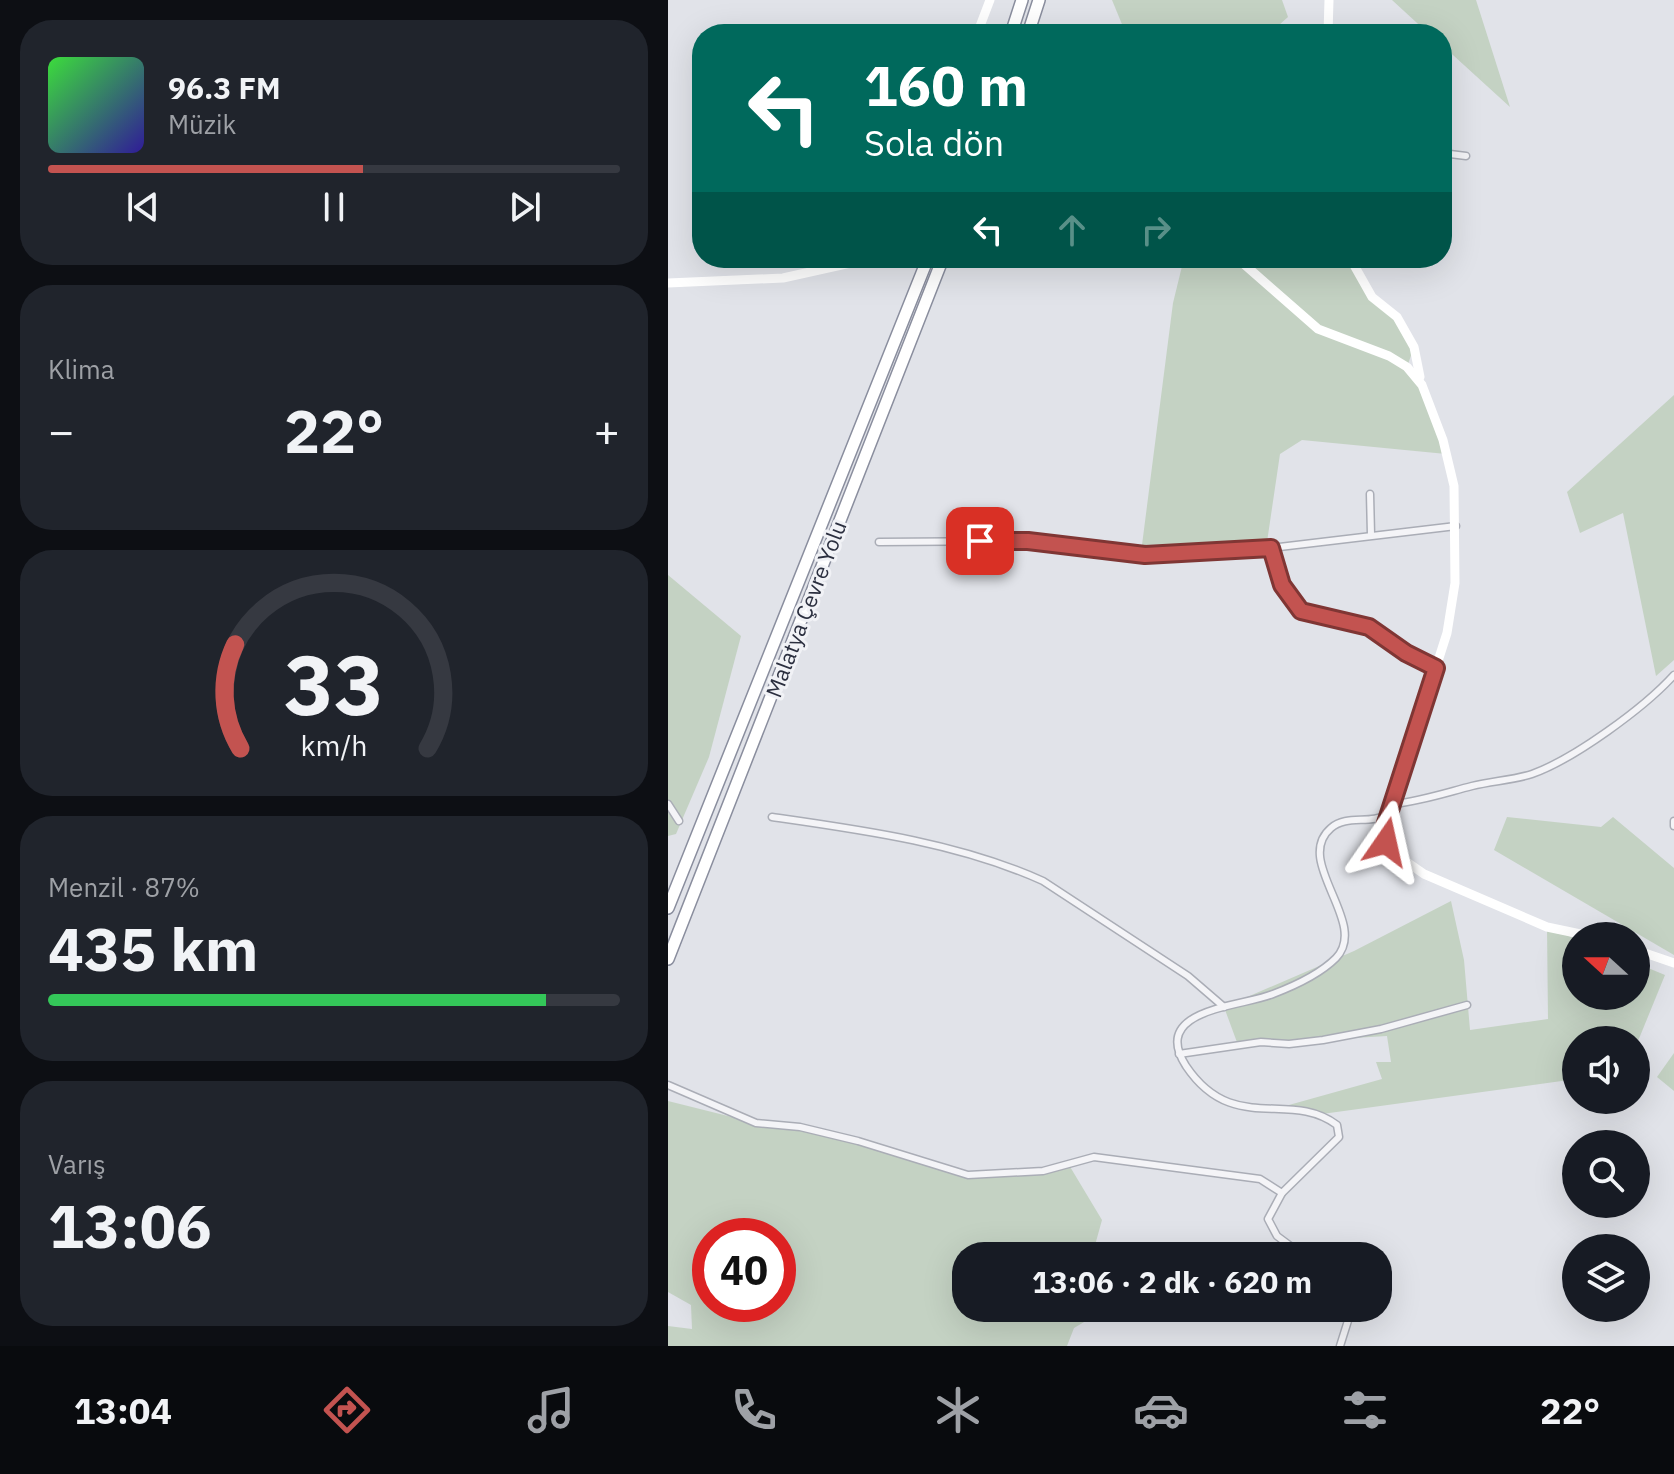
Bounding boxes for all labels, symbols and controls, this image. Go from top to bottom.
text: 160 m [864,49,1028,121]
icon: left [732,56,836,160]
text: 96.3 FM [168,68,281,107]
text: Müzik [168,107,236,141]
text: Sola dön [864,119,1004,166]
icon: previous [121,185,165,229]
icon: pause [312,185,356,229]
icon: next [503,185,547,229]
icon: left [966,208,1010,252]
icon: ahead [1050,208,1094,252]
icon: right [1134,208,1178,252]
text: Klima [48,352,115,386]
text: 22° [284,391,384,470]
text: − [48,402,74,459]
text: + [594,402,620,459]
pin [946,507,1014,575]
street label: Malatya Çevre Yolu [758,516,853,701]
icon: arrive [958,519,1002,563]
text: 33 [284,630,384,738]
text: km/h [300,727,368,764]
position arrow [1344,800,1428,884]
text: Menzil · 87% [48,870,200,904]
text: 435 km [48,909,258,988]
north arrow [1562,922,1650,1010]
map controls [1562,922,1650,1322]
button: sound [1562,1026,1650,1114]
button: search [1562,1130,1650,1218]
text: Varış [48,1147,106,1181]
text: 13:06 [48,1186,212,1265]
speed limit sign: 40 [692,1218,796,1322]
button: layers [1562,1234,1650,1322]
text: 13:06 · 2 dk · 620 m [1032,1262,1312,1301]
icon: directions [319,1382,375,1438]
icon: music [523,1382,579,1438]
icon: phone [726,1382,782,1438]
icon: climate [930,1382,986,1438]
icon: car [1133,1382,1189,1438]
icon: filters [1337,1382,1393,1438]
text: 13:04 [74,1387,172,1434]
text: 22° [1540,1387,1600,1434]

